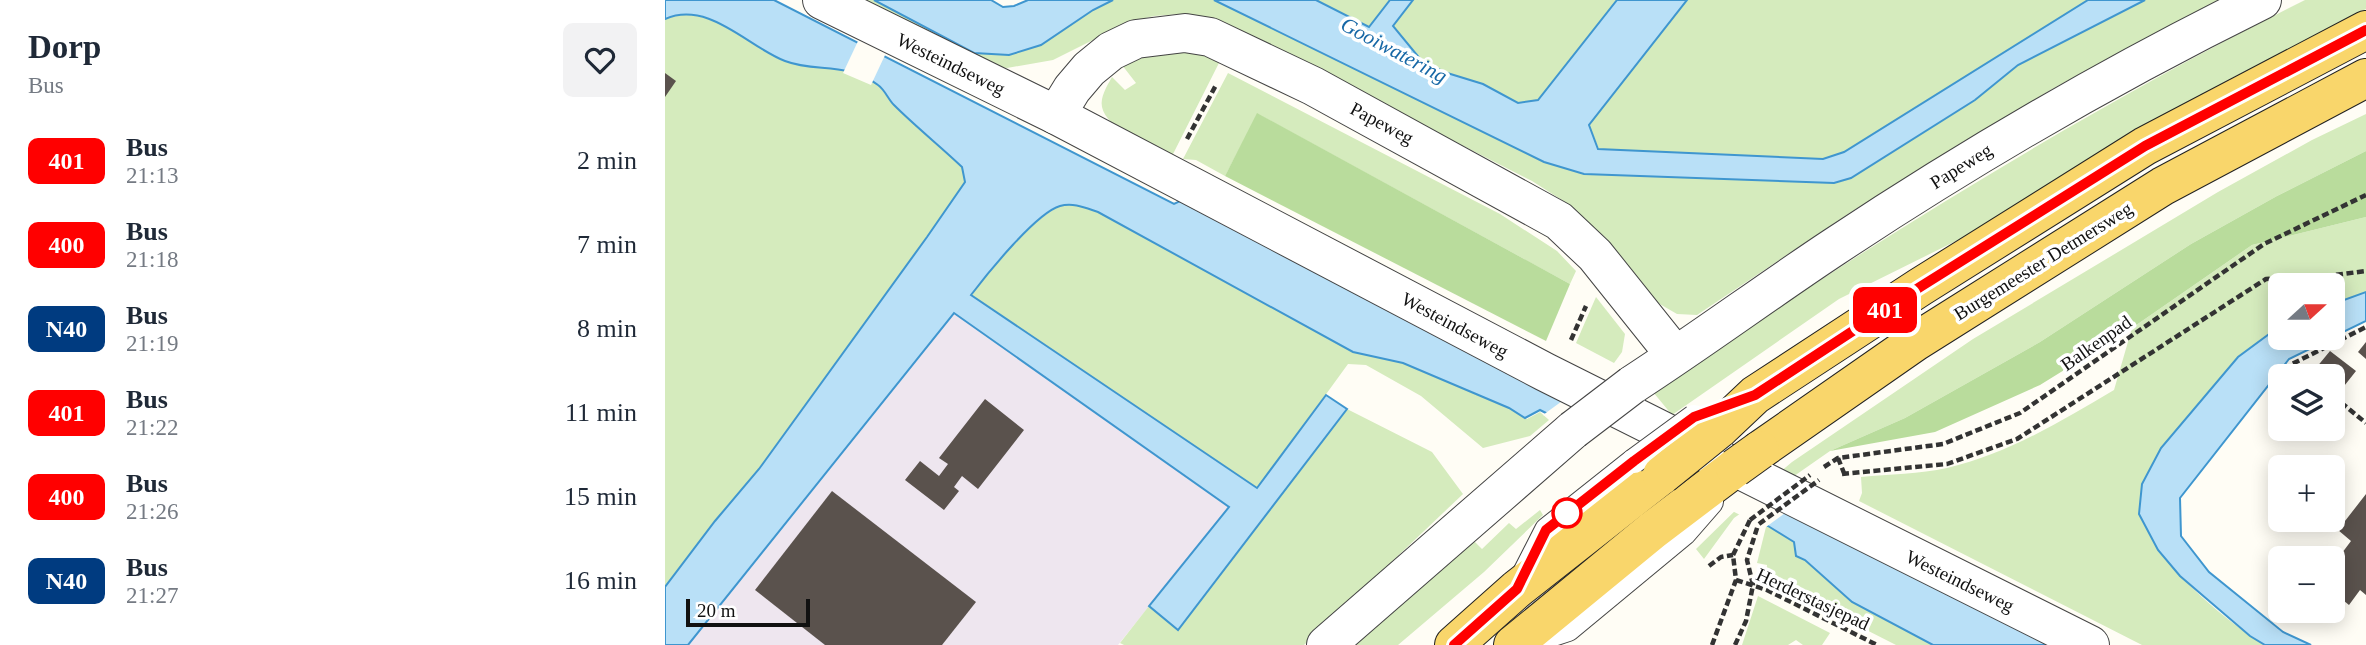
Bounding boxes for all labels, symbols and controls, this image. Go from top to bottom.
water label: Gooiwatering [1337,12,1451,88]
button: heart [563,23,637,97]
text: Dorp [28,29,101,65]
street label: Westeindseweg [893,29,1009,99]
text: Bus [28,73,64,98]
street label: Papeweg [1347,98,1418,149]
text: Bus [126,133,168,162]
street label: Papeweg [1926,139,1996,193]
text: 2 min [577,146,637,175]
text: 401 [49,148,85,174]
text: 21:13 [126,163,178,188]
street label: Burgemeester Detmersweg [1950,197,2136,324]
text: Bus [126,217,168,246]
text: 7 min [577,230,637,259]
text: 400 [49,232,85,258]
text: 21:18 [126,247,178,272]
north arrow [2268,273,2345,350]
map controls [2268,273,2345,623]
line badge: 401 [1845,287,1925,333]
street label: Westeindseweg [1398,288,1512,362]
text: 401 [1867,297,1903,323]
text: Bus [126,301,168,330]
street label: Balkenpad [2057,311,2136,375]
text: 8 min [577,314,637,343]
text: N40 [46,316,87,342]
text: 21:19 [126,331,178,356]
button: layers [2268,364,2345,441]
text: Bus [126,385,168,414]
text: 11 min [565,398,637,427]
text: 401 [49,400,85,426]
text: 21:22 [126,415,178,440]
button: + [2268,455,2345,532]
text: Bus [126,469,168,498]
text: 15 min [564,482,637,511]
text: 400 [49,484,85,510]
unlabelled marker [1552,498,1582,528]
text: 21:26 [126,499,178,524]
street label: Westeindseweg [1902,546,2018,616]
button: − [2268,546,2345,623]
text: Bus [126,553,168,582]
street label: Herderstasjepad [1753,564,1873,635]
text: 16 min [564,566,637,595]
text: N40 [46,568,87,594]
text: 21:27 [126,583,178,608]
scale bar [686,596,810,628]
text: 20 m [697,600,736,621]

